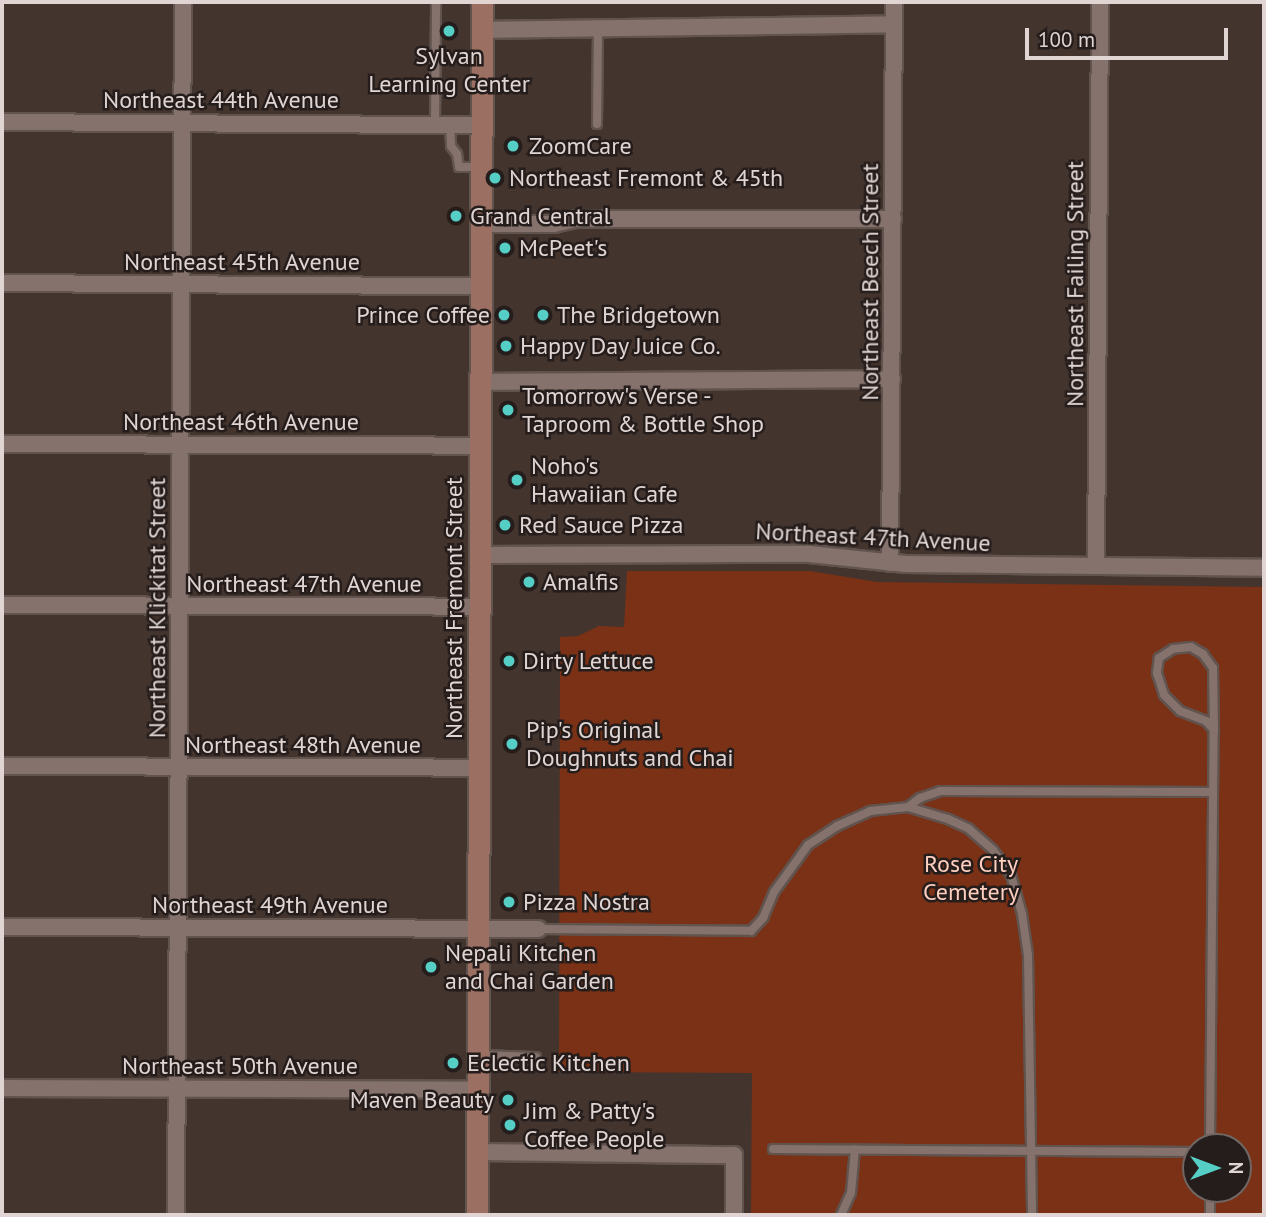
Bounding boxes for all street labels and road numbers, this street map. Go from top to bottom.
street label: Northeast 44th Avenue [103,86,339,114]
street label: Northeast Failing Street [1061,161,1089,407]
street label: Northeast Beech Street [856,163,884,401]
street label: Northeast 45th Avenue [124,248,360,276]
street label: Northeast 46th Avenue [123,408,359,436]
street label: Northeast Fremont Street [440,477,468,739]
street label: Northeast Klickitat Street [143,478,171,738]
street label: Northeast 47th Avenue [754,516,992,558]
street label: Northeast 47th Avenue [186,570,422,598]
street label: Northeast 48th Avenue [185,731,421,759]
street label: Northeast 49th Avenue [152,891,388,919]
street label: Northeast 50th Avenue [122,1052,358,1080]

